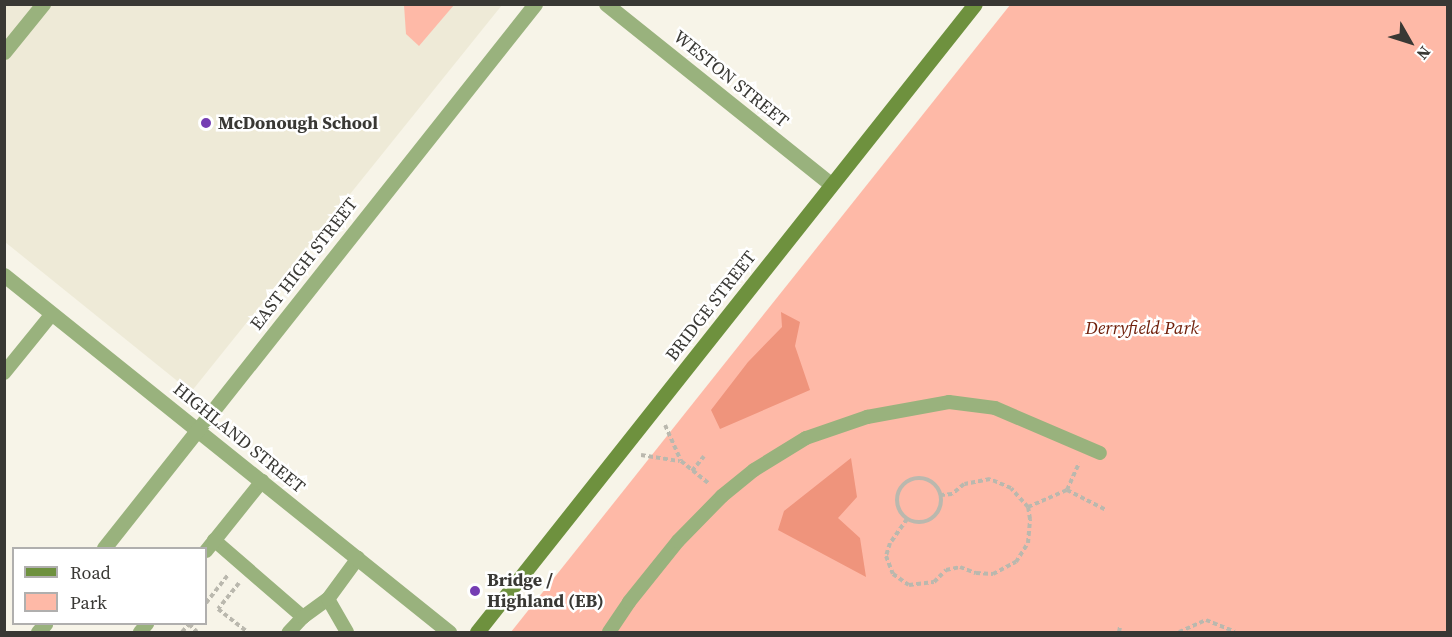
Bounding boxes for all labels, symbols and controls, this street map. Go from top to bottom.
north arrow [1380,12,1440,72]
street label: WESTON STREET [669,26,793,132]
text: N [1412,42,1436,65]
place label: McDonough School [218,112,378,134]
marker: McDonough School [199,116,213,130]
street label: EAST HIGH STREET [246,194,362,334]
street label: BRIDGE STREET [661,247,761,365]
park label: Derryfield Park [1085,317,1199,339]
street label: HIGHLAND STREET [169,378,309,498]
legend [12,547,207,625]
text: Road [70,560,111,585]
place label: Bridge / Highland (EB) [487,570,604,612]
marker: Bridge / Highland (EB) [468,584,482,598]
text: Park [70,590,107,615]

